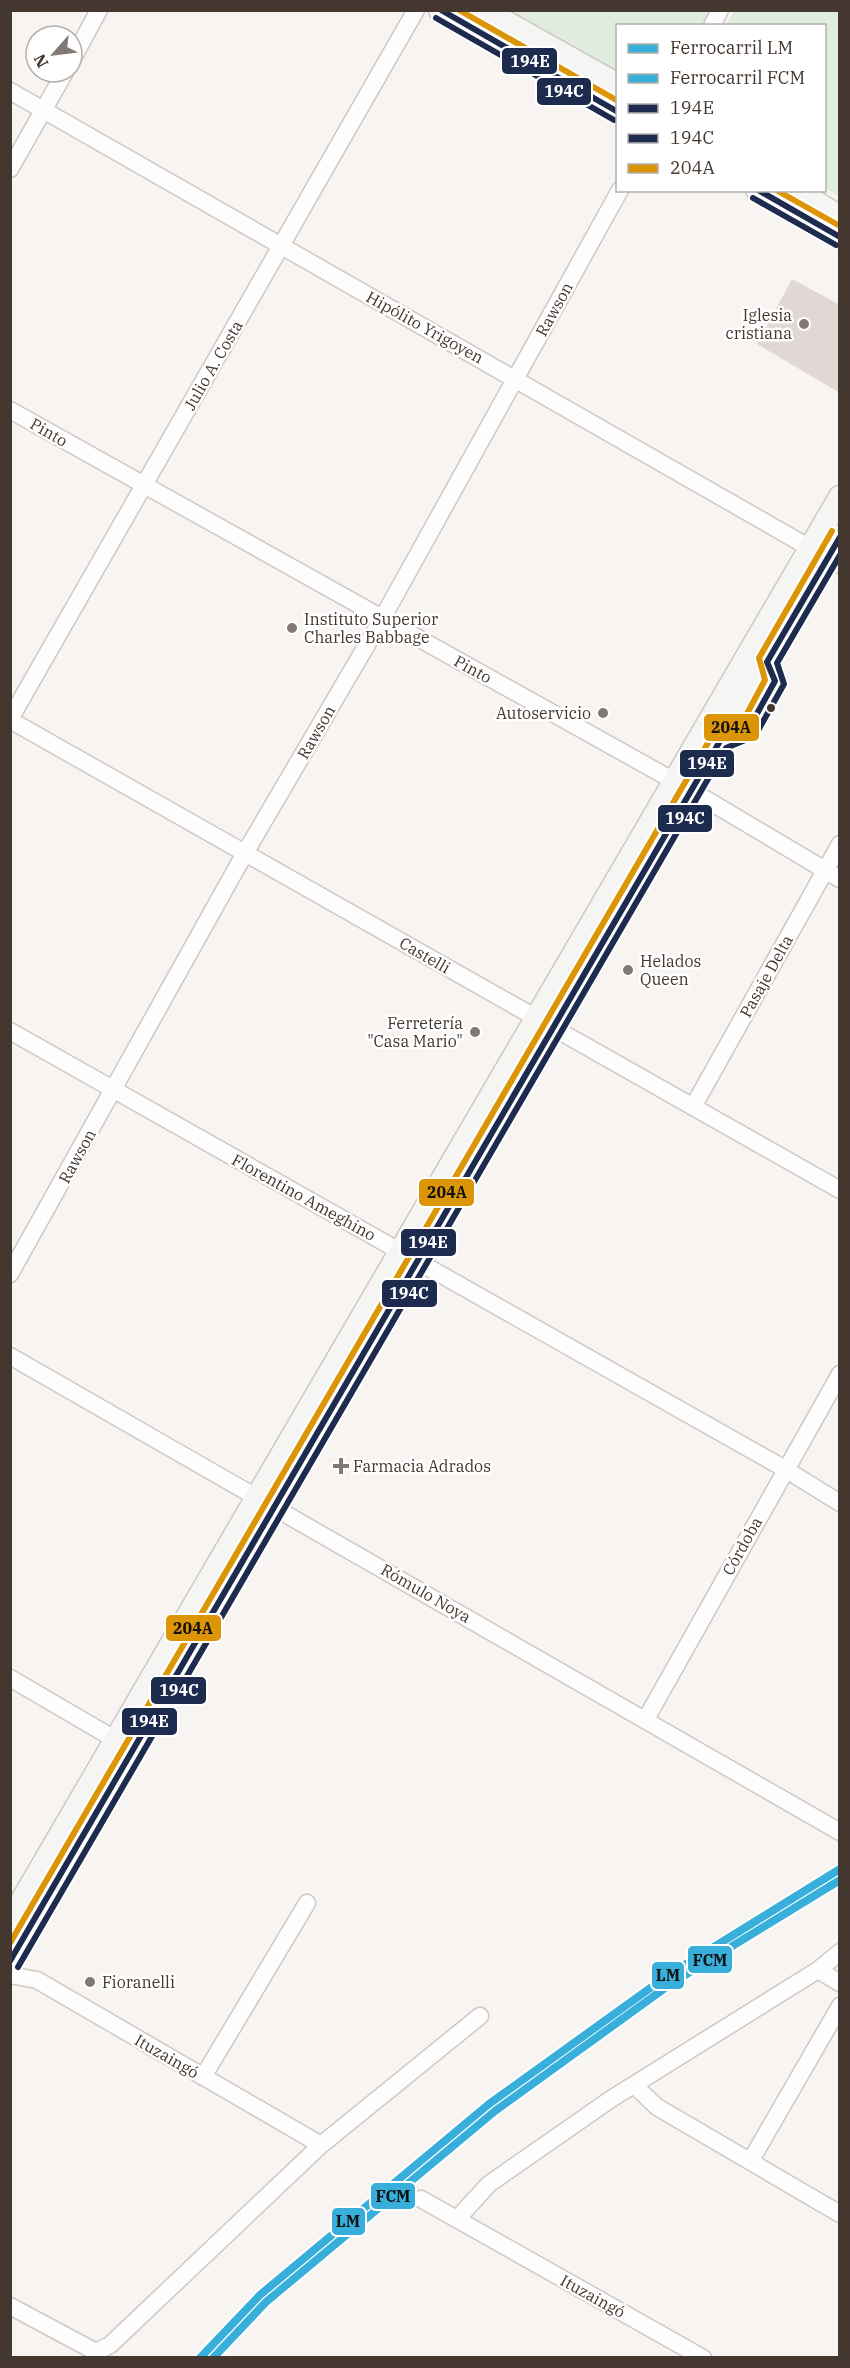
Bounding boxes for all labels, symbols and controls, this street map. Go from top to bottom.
north arrow [24,24,84,84]
legend [616,24,826,192]
text: Ferrocarril LM [670,36,793,59]
line badge: 194E [501,47,558,75]
text: N [29,51,53,71]
text: 194E [510,51,550,71]
text: Ferrocarril FCM [670,66,805,89]
line badge: 194C [536,77,592,106]
text: 194C [544,81,584,101]
text: 194E [670,96,714,119]
text: 194C [670,126,714,149]
text: 204A [670,156,715,179]
street label: Rawson [531,278,577,340]
street label: Hipólito Yrigoyen [363,286,487,368]
place label: Iglesia cristiana [726,305,792,343]
street label: Julio A. Costa [179,316,247,413]
marker: Iglesia cristiana [797,317,811,331]
street label: Pinto [27,413,71,451]
place label: Instituto Superior Charles Babbage [304,609,438,647]
marker: Instituto Superior Charles Babbage [285,621,299,635]
street label: Pinto [451,651,495,687]
street label: Rawson [293,702,339,762]
unlabelled marker [765,702,777,714]
place label: Autoservicio [496,703,591,723]
marker: Autoservicio [596,706,610,720]
line badge: 204A [703,713,760,742]
text: 204A [711,717,751,737]
line badge: 194E [679,749,735,778]
text: 194E [687,753,727,773]
line badge: 194C [657,804,713,833]
text: 194C [665,808,705,828]
street label: Pasaje Delta [735,931,797,1021]
street label: Castelli [396,932,454,978]
place label: Helados Queen [640,951,701,989]
marker: Helados Queen [621,963,635,977]
place label: Ferretería "Casa Mario" [367,1013,463,1051]
marker: Ferretería "Casa Mario" [468,1025,482,1039]
street label: Rawson [54,1125,100,1187]
street label: Florentino Ameghino [229,1149,379,1245]
line badge: 204A [418,1178,475,1207]
text: 204A [427,1182,467,1202]
line badge: 194E [400,1228,457,1257]
text: 194E [408,1232,448,1252]
line badge: 194C [381,1279,438,1308]
text: 194C [389,1283,429,1303]
place label: Farmacia Adrados [353,1456,491,1476]
marker: Farmacia Adrados [334,1459,348,1473]
street label: Córdoba [718,1513,766,1579]
street label: Rómulo Noya [377,1559,475,1627]
line badge: 204A [165,1614,222,1642]
text: 204A [173,1618,213,1638]
line badge: 194C [150,1676,207,1705]
text: 194C [159,1680,199,1700]
line badge: 194E [121,1707,178,1736]
text: 194E [129,1711,169,1731]
line badge: FCM [687,1945,733,1974]
text: FCM [693,1950,727,1970]
line badge: LM [651,1961,685,1990]
text: LM [656,1965,680,1985]
place label: Fioranelli [102,1972,175,1992]
marker: Fioranelli [83,1975,97,1989]
street label: Ituzaingó [131,2030,203,2082]
line badge: FCM [370,2182,416,2210]
text: FCM [376,2186,410,2206]
line badge: LM [331,2207,366,2236]
text: LM [336,2211,360,2231]
street label: Ituzaingó [557,2270,629,2322]

